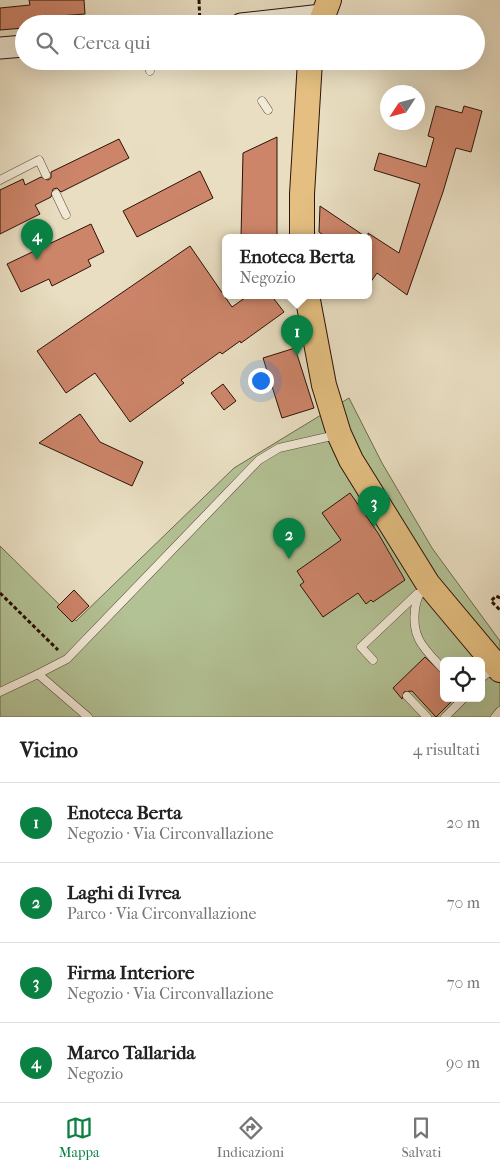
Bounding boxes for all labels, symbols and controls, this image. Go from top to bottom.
search box [15,15,485,70]
icon: search [33,29,61,57]
text: Cerca qui [73,32,151,54]
north arrow [380,85,425,130]
pin: 4 [21,219,53,260]
popup [222,234,372,299]
text: Enoteca Berta [240,246,355,268]
text: Negozio [240,268,296,287]
pin: 1 [281,315,313,356]
your location [248,368,274,394]
pin: 3 [358,486,390,527]
pin: 2 [273,518,305,559]
map controls [440,657,485,702]
button: locate [440,657,485,702]
text: Vicino [20,738,78,762]
text: 4 risultati [413,740,480,759]
text: Enoteca Berta [67,802,182,824]
text: 1 [33,813,39,832]
text: 20 m [446,813,480,832]
text: Negozio · Via Circonvallazione [67,824,274,843]
text: Laghi di Ivrea [67,882,181,904]
text: 2 [32,893,40,912]
text: 70 m [447,893,480,912]
text: Parco · Via Circonvallazione [67,904,256,923]
text: Firma Interiore [67,962,194,984]
text: 3 [33,973,39,992]
text: 70 m [447,973,480,992]
text: Negozio · Via Circonvallazione [67,984,274,1003]
text: Marco Tallarida [67,1042,195,1064]
text: 4 [31,1053,41,1072]
text: 90 m [446,1053,480,1072]
text: Negozio [67,1064,123,1083]
tab: Mappa [59,1114,100,1161]
tab: Indicazioni [217,1114,284,1161]
tab: Salvati [401,1114,441,1161]

